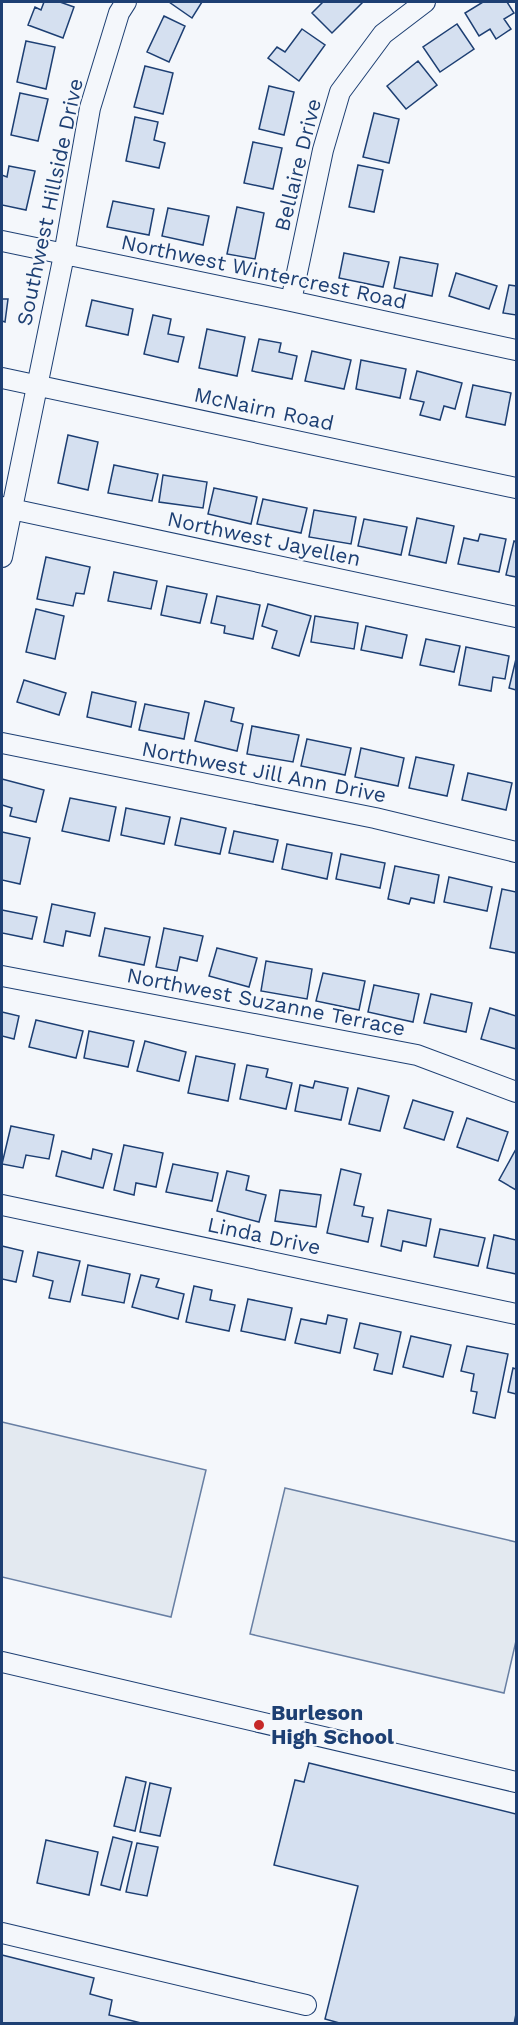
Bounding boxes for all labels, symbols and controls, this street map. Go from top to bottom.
street label: Southwest Hillside Drive [11,76,88,328]
street label: Bellaire Drive [269,96,326,234]
street label: Northwest Wintercrest Road [119,229,409,314]
street label: McNairn Road [192,381,336,436]
street label: Northwest Jayellen [165,506,363,571]
street label: Northwest Jill Ann Drive [140,736,388,807]
street label: Northwest Suzanne Terrace [125,962,407,1041]
street label: Linda Drive [205,1211,323,1260]
place label: Burleson High School [271,1700,394,1749]
marker: Burleson High School [252,1718,266,1732]

